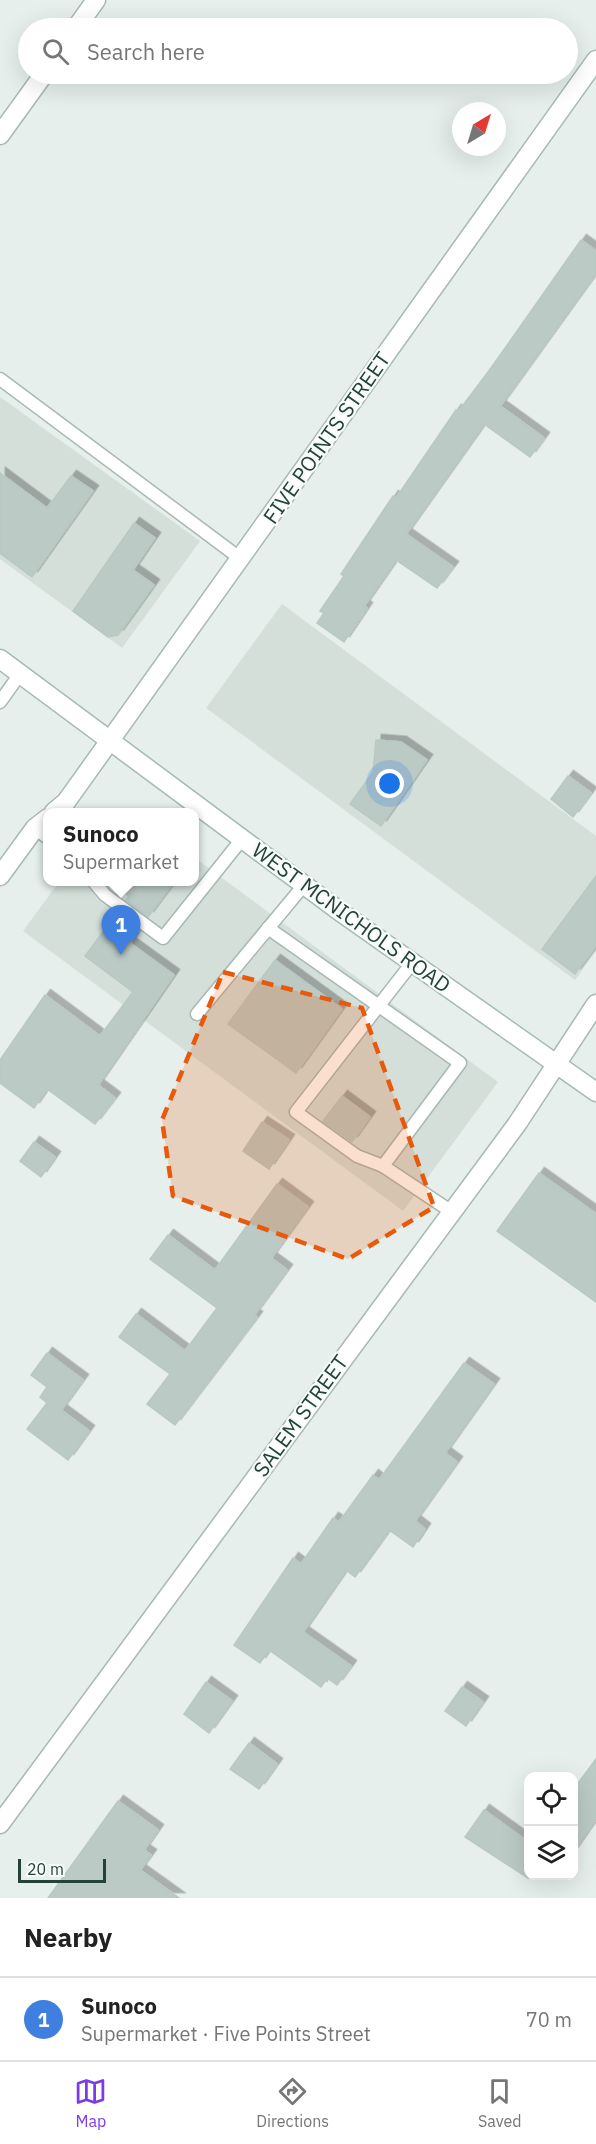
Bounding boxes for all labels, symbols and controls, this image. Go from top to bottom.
search box [18,18,578,84]
icon: search [39,35,72,68]
text: Search here [87,37,205,66]
north arrow [452,102,506,156]
street label: FIVE POINTS STREET [256,346,396,529]
your location [375,769,404,798]
popup [43,808,199,886]
text: Sunoco [63,819,139,848]
street label: WEST MCNICHOLS ROAD [247,836,456,999]
text: Supermarket [63,848,179,875]
pin: 1 [102,906,140,955]
street label: SALEM STREET [246,1349,354,1482]
map controls [524,1772,578,1880]
button: locate [524,1772,578,1826]
button: layers [524,1826,578,1880]
scale bar [18,1856,106,1884]
text: 20 m [27,1859,64,1879]
text: Nearby [24,1920,112,1954]
text: Sunoco [81,1991,157,2020]
text: 1 [38,2006,50,2033]
text: 70 m [526,2006,572,2033]
text: Supermarket · Five Points Street [81,2020,371,2047]
tab: Map [74,2075,107,2131]
tab: Directions [256,2075,329,2131]
tab: Saved [478,2075,522,2131]

